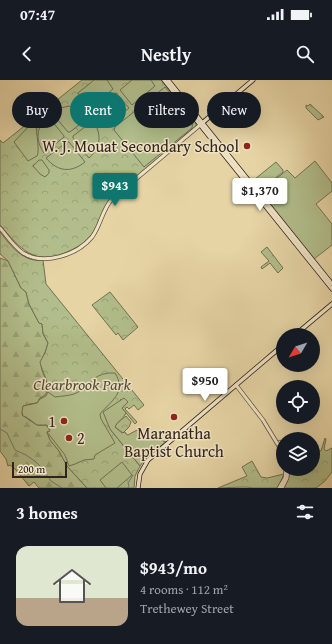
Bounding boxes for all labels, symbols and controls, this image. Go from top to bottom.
text: 07:47 [20,4,55,25]
text: Nestly [141,41,191,68]
icon: back [16,43,38,65]
icon: search [294,43,316,65]
chip: Buy [12,92,62,128]
chip: Rent [70,92,126,128]
chip: Filters [134,92,199,128]
chip: New [207,92,261,128]
place label: W. J. Mouat Secondary School [42,134,240,158]
marker: W. J. Mouat Secondary School [242,141,252,151]
pin: $943 [91,173,139,207]
text: $943 [102,176,128,195]
pin: $1,370 [227,178,293,212]
text: $1,370 [241,181,279,200]
north arrow [276,328,320,372]
map controls [276,328,320,476]
pin: $950 [181,368,229,402]
text: $950 [192,371,218,390]
park label: Clearbrook Park [33,372,132,396]
button: locate [276,380,320,424]
place label: 1 [48,409,56,433]
marker: Maranatha Baptist Church [169,412,179,422]
marker: 1 [59,416,69,426]
place label: Maranatha Baptist Church [124,421,224,463]
place label: 2 [77,426,85,450]
button: layers [276,432,320,476]
marker: 2 [64,433,74,443]
scale bar [12,460,67,479]
text: 200 m [18,461,45,477]
text: 3 homes [16,500,78,525]
icon: filters [294,501,316,523]
text: $943/mo [140,555,207,580]
icon: home [48,562,96,610]
text: 4 rooms · 112 m² [140,580,228,599]
text: Trethewey Street [140,599,234,618]

